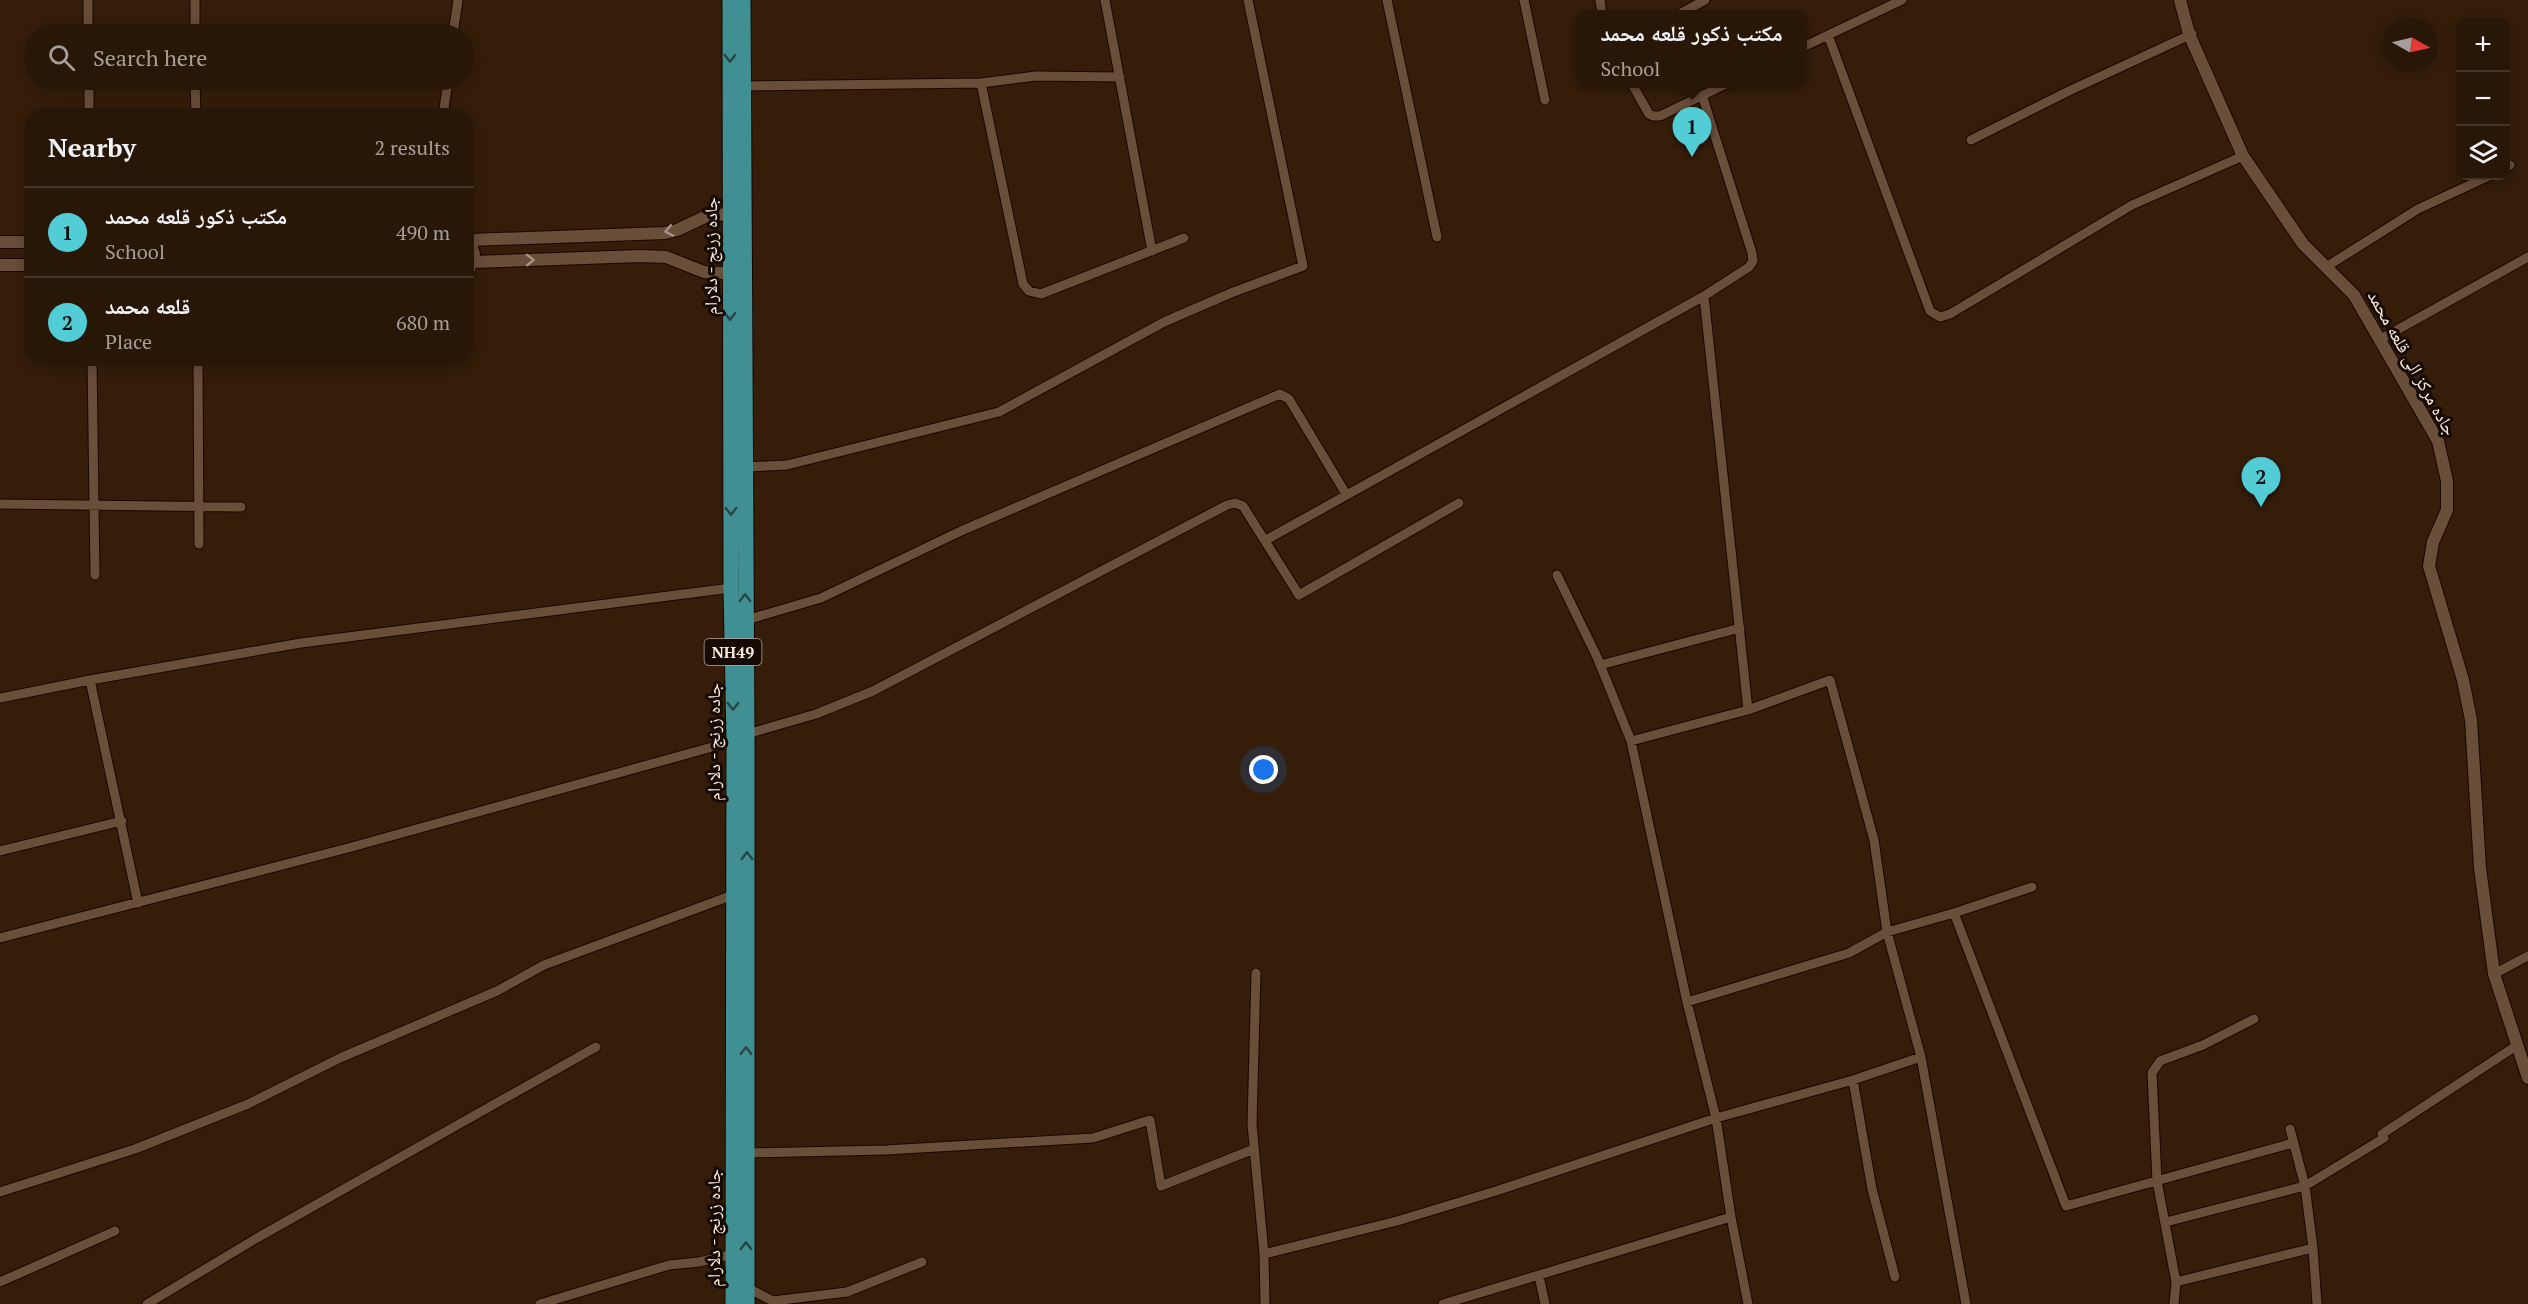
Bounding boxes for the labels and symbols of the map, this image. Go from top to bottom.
north arrow [2384,18,2438,72]
one-way arrow [724,54,736,63]
pin: 1 [1672,108,1712,157]
street label: جاده زرنج - دلارام [698,197,723,315]
one-way arrow [664,224,674,237]
one-way arrow [526,253,535,266]
street label: جاده مرکز الی قلعه محمد [2363,286,2463,439]
one-way arrow [724,312,736,321]
pin: 2 [2242,458,2280,507]
one-way arrow [725,507,737,516]
one-way arrow [739,593,751,602]
road number: NH49 [704,639,762,665]
street label: جاده زرنج - دلارام [701,683,726,801]
one-way arrow [727,702,740,711]
your location [1249,755,1278,784]
one-way arrow [741,851,753,860]
one-way arrow [740,1046,752,1055]
street label: جاده زرنج - دلارام [701,1169,726,1287]
one-way arrow [740,1241,753,1250]

